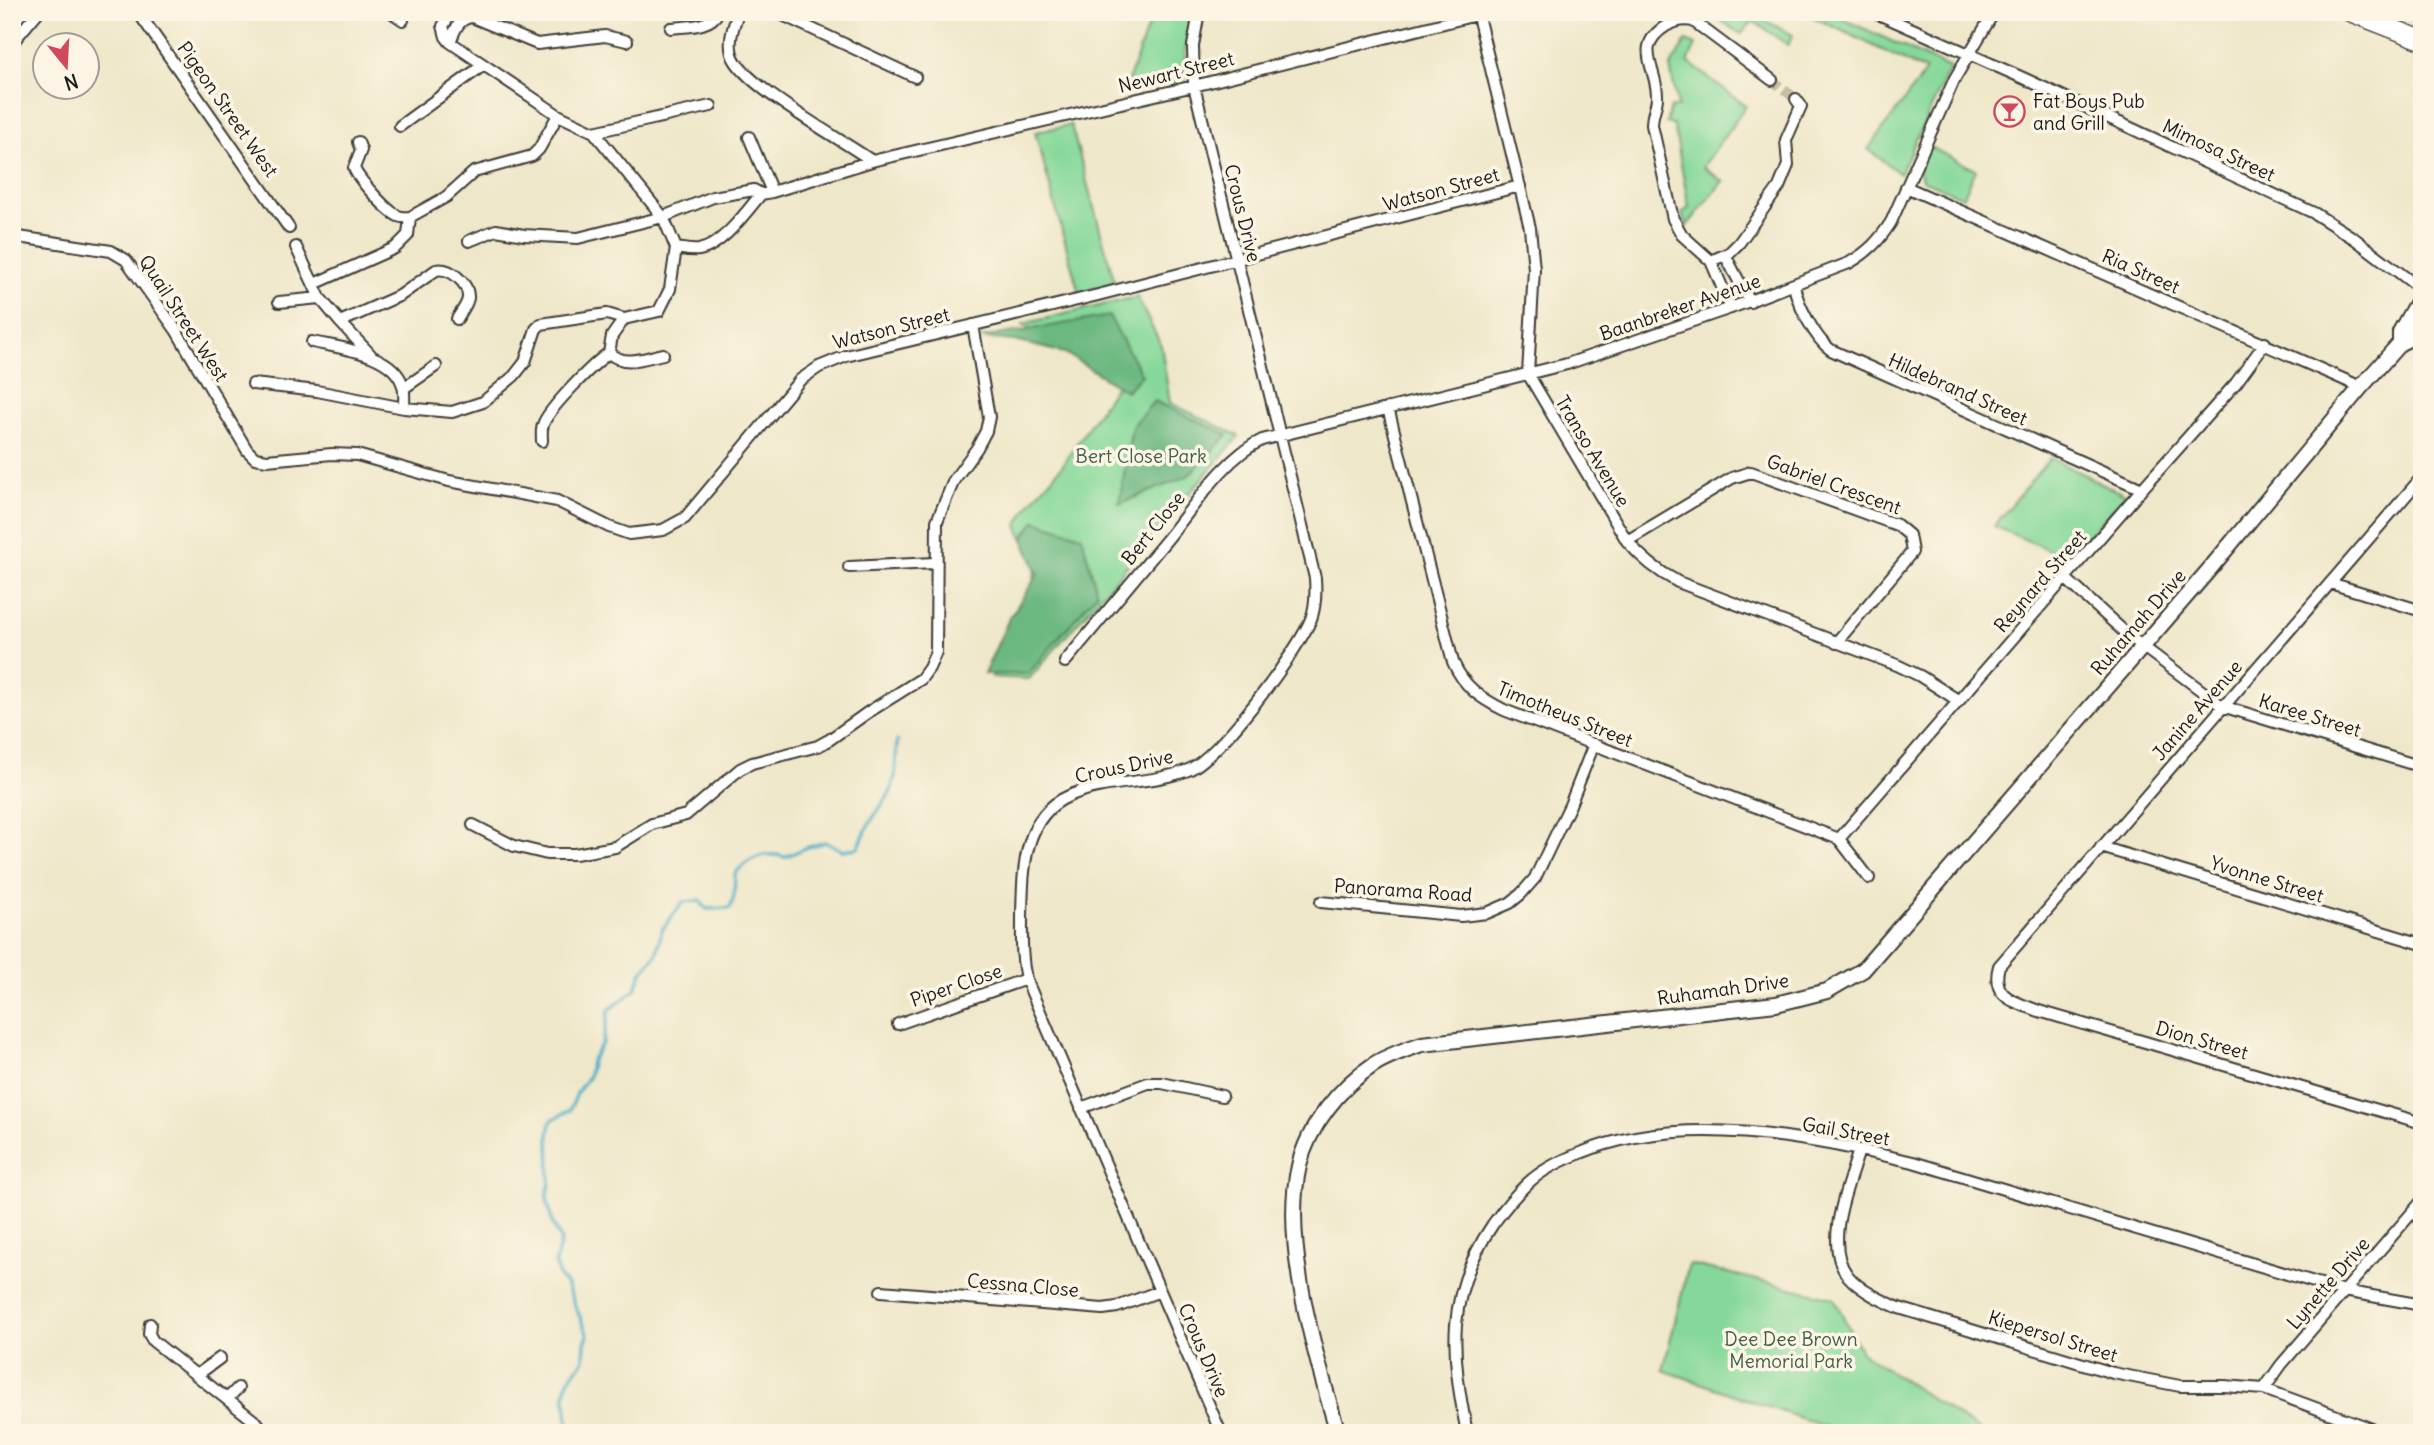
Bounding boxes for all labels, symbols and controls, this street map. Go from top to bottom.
north arrow [32,32,102,102]
street label: Pigeon Street West [172,37,284,181]
street label: Newart Street [1116,46,1236,98]
text: N [61,69,81,96]
place label: Fat Boys Pub and Grill [2033,89,2145,135]
bar icon: Fat Boys Pub and Grill [1993,95,2027,129]
street label: Mimosa Street [2159,113,2279,187]
street label: Crous Drive [1219,162,1267,264]
street label: Watson Street [1380,162,1502,216]
street label: Ria Street [2098,243,2184,299]
street label: Quail Street West [134,250,234,386]
street label: Baanbreker Avenue [1596,268,1764,346]
street label: Watson Street [830,302,952,354]
street label: Hildebrand Street [1885,348,2031,430]
street label: Transo Avenue [1550,391,1636,511]
park label: Bert Close Park [1075,444,1207,468]
street label: Gabriel Crescent [1763,449,1905,519]
street label: Bert Close [1116,486,1190,570]
street label: Reynard Street [1989,525,2091,637]
street label: Ruhamah Drive [2085,564,2191,680]
street label: Janine Avenue [2147,655,2247,765]
street label: Timotheus Street [1494,676,1636,752]
street label: Karee Street [2256,688,2364,742]
street label: Crous Drive [1073,744,1175,788]
street label: Yvonne Street [2207,850,2327,908]
street label: Panorama Road [1333,873,1473,907]
street label: Piper Close [907,958,1005,1012]
street label: Ruhamah Drive [1656,968,1790,1010]
street label: Dion Street [2153,1015,2251,1065]
street label: Gail Street [1800,1112,1892,1150]
street label: Lynette Drive [2281,1232,2375,1334]
street label: Cessna Close [966,1268,1080,1302]
street label: Crous Drive [1173,1299,1235,1401]
street label: Kiepersol Street [1985,1305,2121,1367]
park label: Dee Dee Brown Memorial Park [1724,1327,1858,1373]

